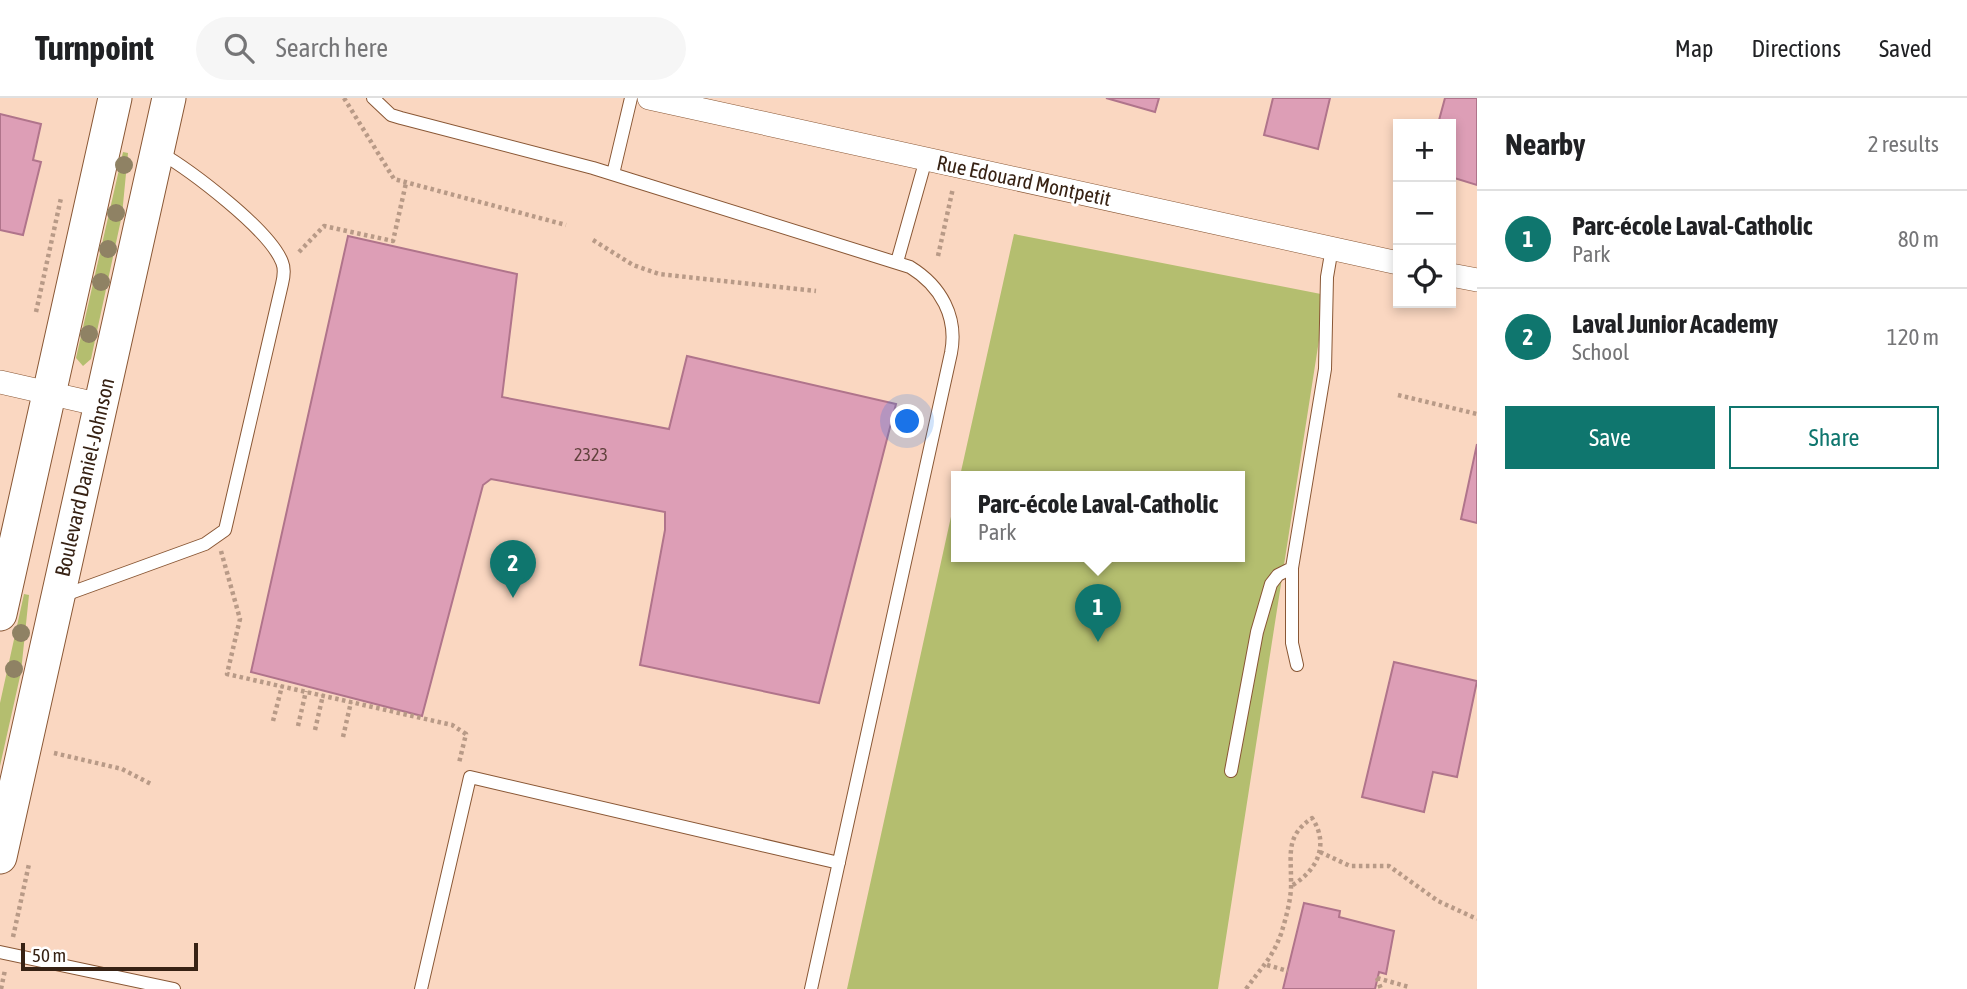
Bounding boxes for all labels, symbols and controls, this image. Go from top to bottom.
search box [196,17,686,80]
text: Turnpoint [35,29,154,67]
icon: search [220,29,258,67]
text: Search here [276,33,388,63]
text: Map [1675,35,1713,62]
text: Directions [1751,35,1841,62]
text: Saved [1879,35,1932,62]
map controls [1393,119,1456,308]
button: + [1393,119,1456,182]
text: Nearby [1505,127,1585,161]
text: 2 results [1868,131,1939,157]
street label: Rue Edouard Montpetit [935,150,1113,210]
button: − [1393,182,1456,245]
text: Parc-école Laval-Catholic [1572,211,1812,241]
text: 1 [1523,226,1533,252]
text: 80 m [1898,226,1939,252]
text: Park [1572,241,1610,267]
button: locate [1393,245,1456,308]
text: Laval Junior Academy [1572,309,1778,339]
text: 2 [1523,324,1533,350]
text: 120 m [1887,324,1939,350]
text: School [1572,339,1629,365]
street label: Boulevard Daniel-Johnson [49,375,119,579]
your location [890,404,924,438]
button: Save [1505,406,1715,469]
button: Share [1729,406,1939,469]
house number: 2323 [574,444,608,465]
popup [951,471,1245,562]
text: Parc-école Laval-Catholic [978,489,1218,519]
text: Park [978,519,1016,545]
pin: 2 [490,540,536,598]
pin: 1 [1075,584,1121,642]
scale bar [21,940,198,972]
text: 50 m [32,944,66,966]

